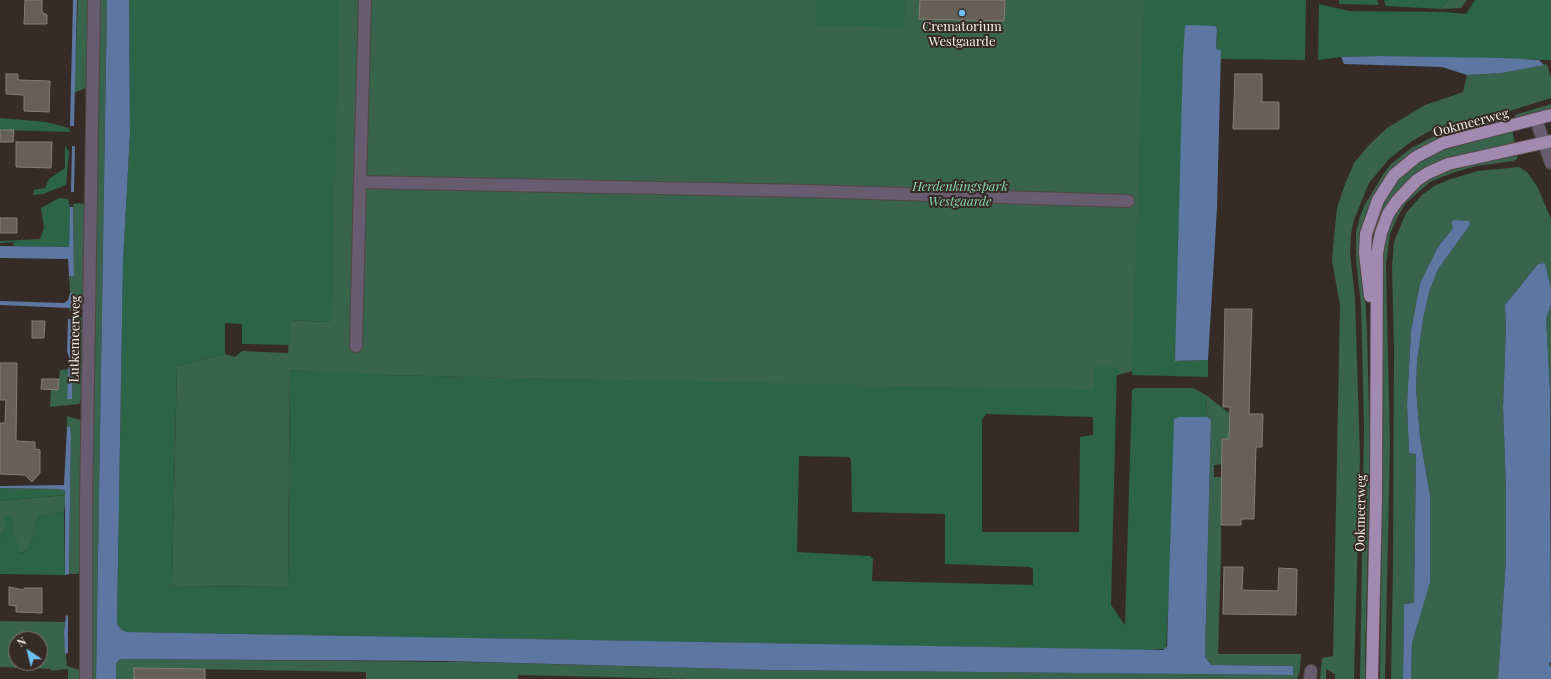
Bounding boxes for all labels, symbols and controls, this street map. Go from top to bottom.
marker: Crematorium Westgaarde [957,8,967,18]
place label: Crematorium Westgaarde [922,19,1002,50]
street label: Ookmeerweg [1432,105,1510,141]
park label: Herdenkingspark Westgaarde [912,179,1008,210]
street label: Lutkemeerweg [66,295,84,383]
street label: Ookmeerweg [1353,474,1369,552]
north arrow [8,631,48,671]
text: N [14,633,29,650]

